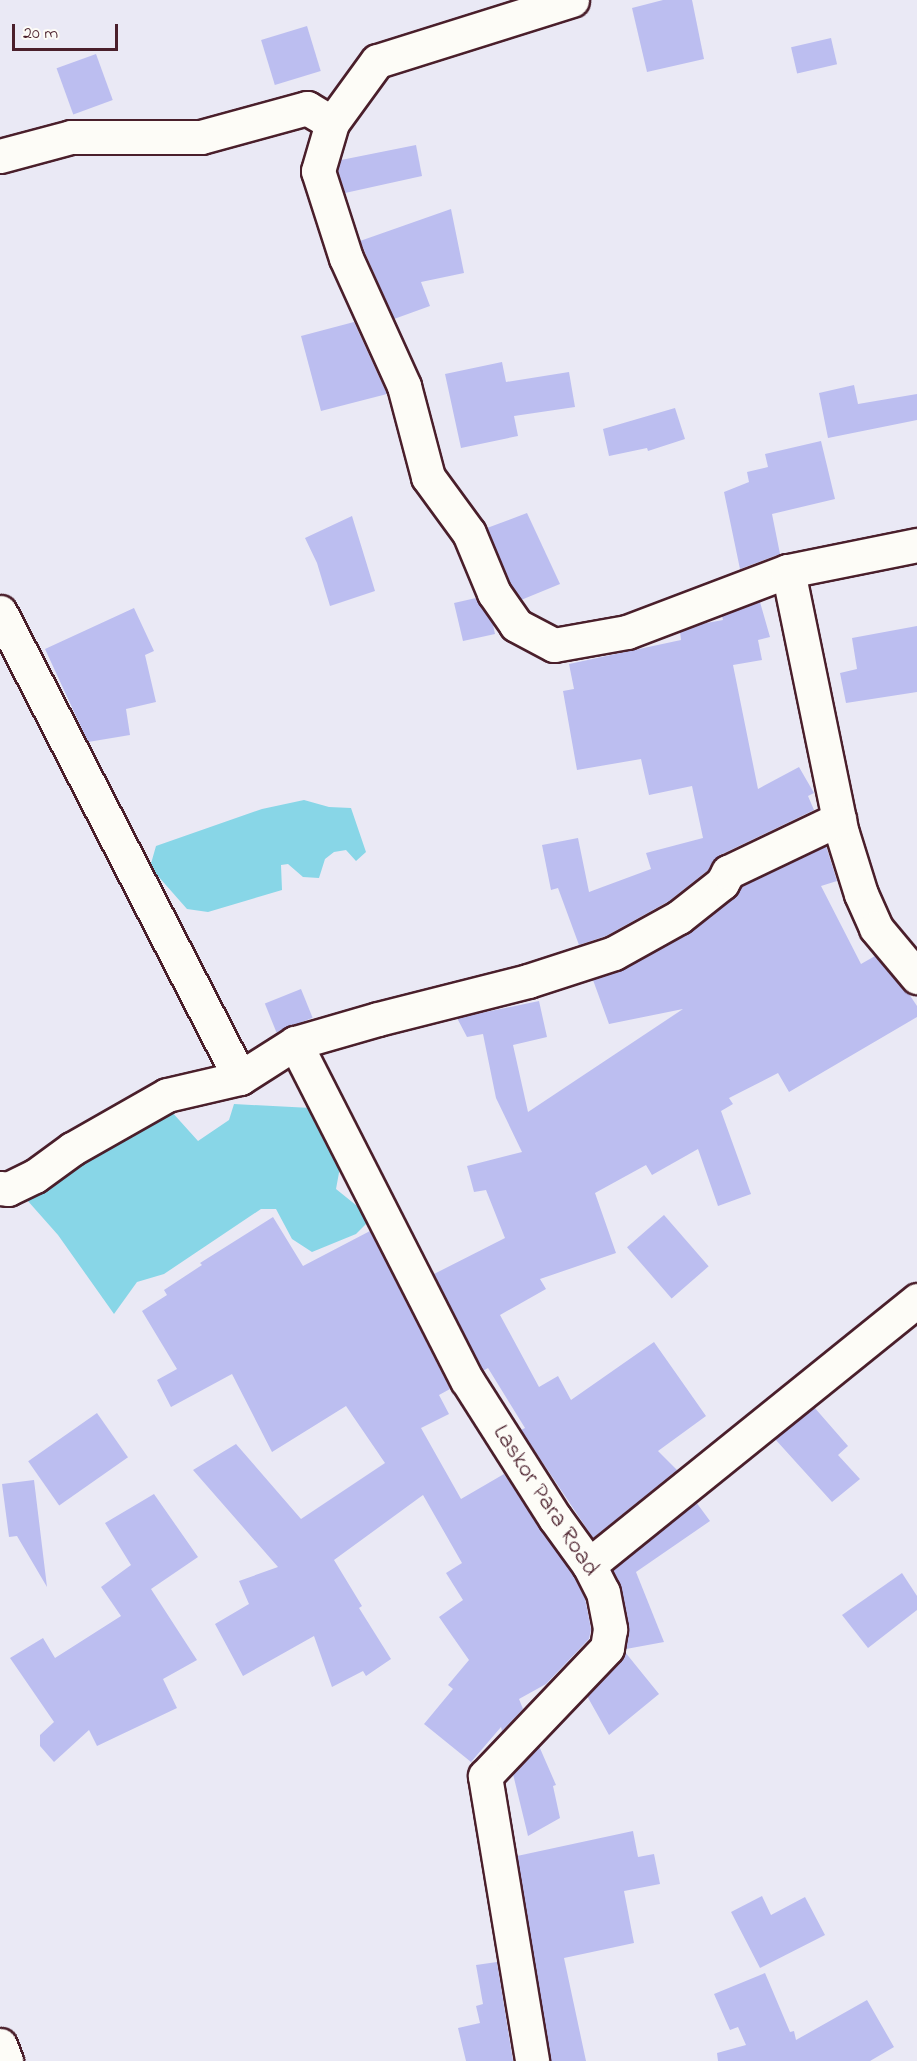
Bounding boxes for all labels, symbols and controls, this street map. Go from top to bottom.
scale bar [15,12,122,50]
text: 20 m [23,21,58,47]
street label: Laskor Para Road [485,1420,605,1582]

